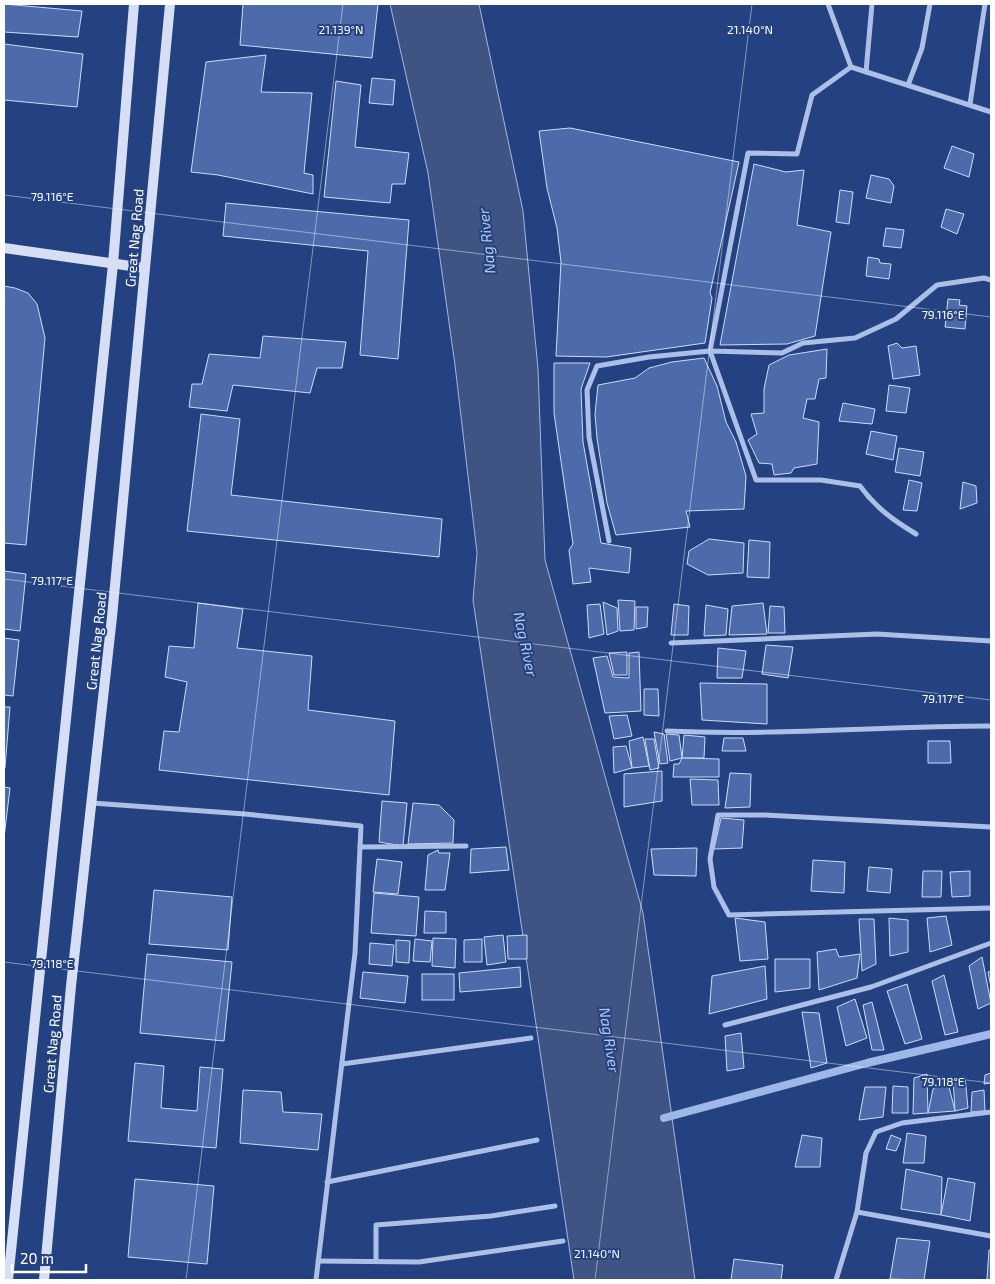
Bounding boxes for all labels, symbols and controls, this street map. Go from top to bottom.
text: 21.139°N [319,22,363,36]
text: 21.140°N [727,22,773,36]
street label: Great Nag Road [121,188,147,288]
text: 79.116°E [31,189,74,203]
water label: Nag River [473,206,498,275]
text: 79.116°E [922,307,965,321]
text: 79.117°E [31,573,73,587]
street label: Great Nag Road [82,591,110,691]
water label: Nag River [510,610,542,679]
text: 79.117°E [922,691,964,705]
text: 79.118°E [30,956,74,970]
street label: Great Nag Road [39,994,65,1094]
water label: Nag River [596,1006,624,1075]
text: 79.118°E [921,1074,965,1088]
scale bar [12,1242,86,1274]
text: 21.140°N [574,1246,620,1260]
text: 20 m [20,1249,54,1267]

